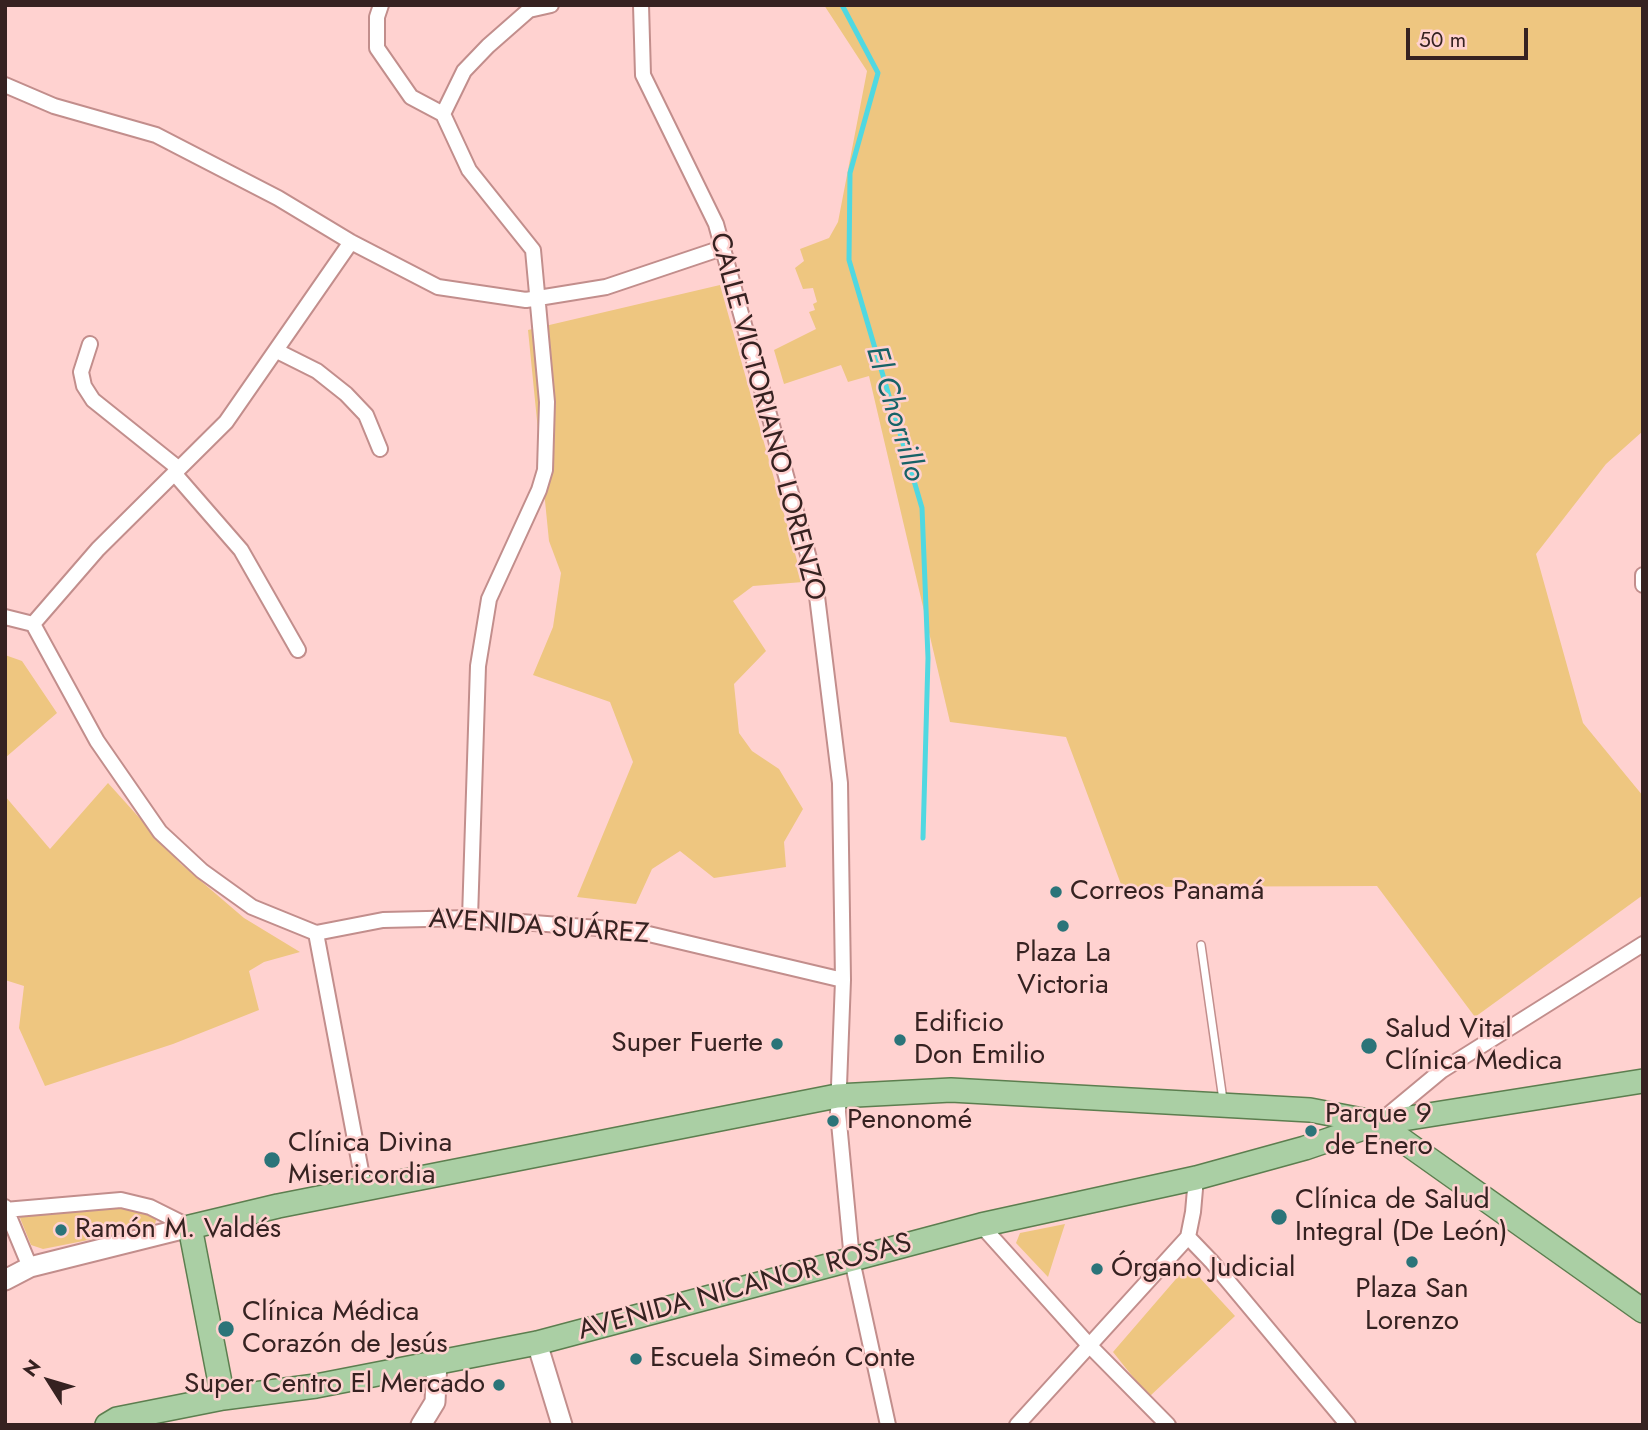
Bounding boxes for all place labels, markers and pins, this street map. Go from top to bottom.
place label: Correos Panamá [1070,875,1264,909]
marker: Correos Panamá [1048,884,1064,900]
marker: Plaza La Victoria [1055,918,1071,934]
place label: Plaza La Victoria [1015,937,1111,1003]
place label: Edificio Don Emilio [914,1007,1045,1073]
place label: Salud Vital Clínica Medica [1385,1013,1562,1079]
place label: Super Fuerte [611,1027,763,1061]
marker: Edificio Don Emilio [892,1032,908,1048]
marker: Super Fuerte [769,1036,785,1052]
marker: Salud Vital Clínica Medica [1359,1036,1379,1056]
place label: Parque 9 de Enero [1325,1098,1433,1164]
place label: Penonomé [847,1104,972,1138]
marker: Penonomé [825,1113,841,1129]
marker: Parque 9 de Enero [1303,1123,1319,1139]
place label: Clínica Divina Misericordia [288,1127,452,1193]
marker: Clínica Divina Misericordia [262,1150,282,1170]
place label: Clínica de Salud Integral (De León) [1295,1184,1508,1250]
marker: Clínica de Salud Integral (De León) [1269,1207,1289,1227]
place label: Ramón M. Valdés [75,1213,281,1247]
marker: Ramón M. Valdés [53,1222,69,1238]
place label: Órgano Judicial [1111,1252,1295,1286]
marker: Plaza San Lorenzo [1404,1254,1420,1270]
marker: Órgano Judicial [1089,1261,1105,1277]
place label: Plaza San Lorenzo [1355,1273,1469,1339]
place label: Clínica Médica Corazón de Jesús [242,1296,448,1362]
marker: Clínica Médica Corazón de Jesús [216,1319,236,1339]
place label: Escuela Simeón Conte [650,1342,915,1376]
marker: Escuela Simeón Conte [628,1351,644,1367]
place label: Super Centro El Mercado [184,1368,485,1402]
marker: Super Centro El Mercado [491,1377,507,1393]

